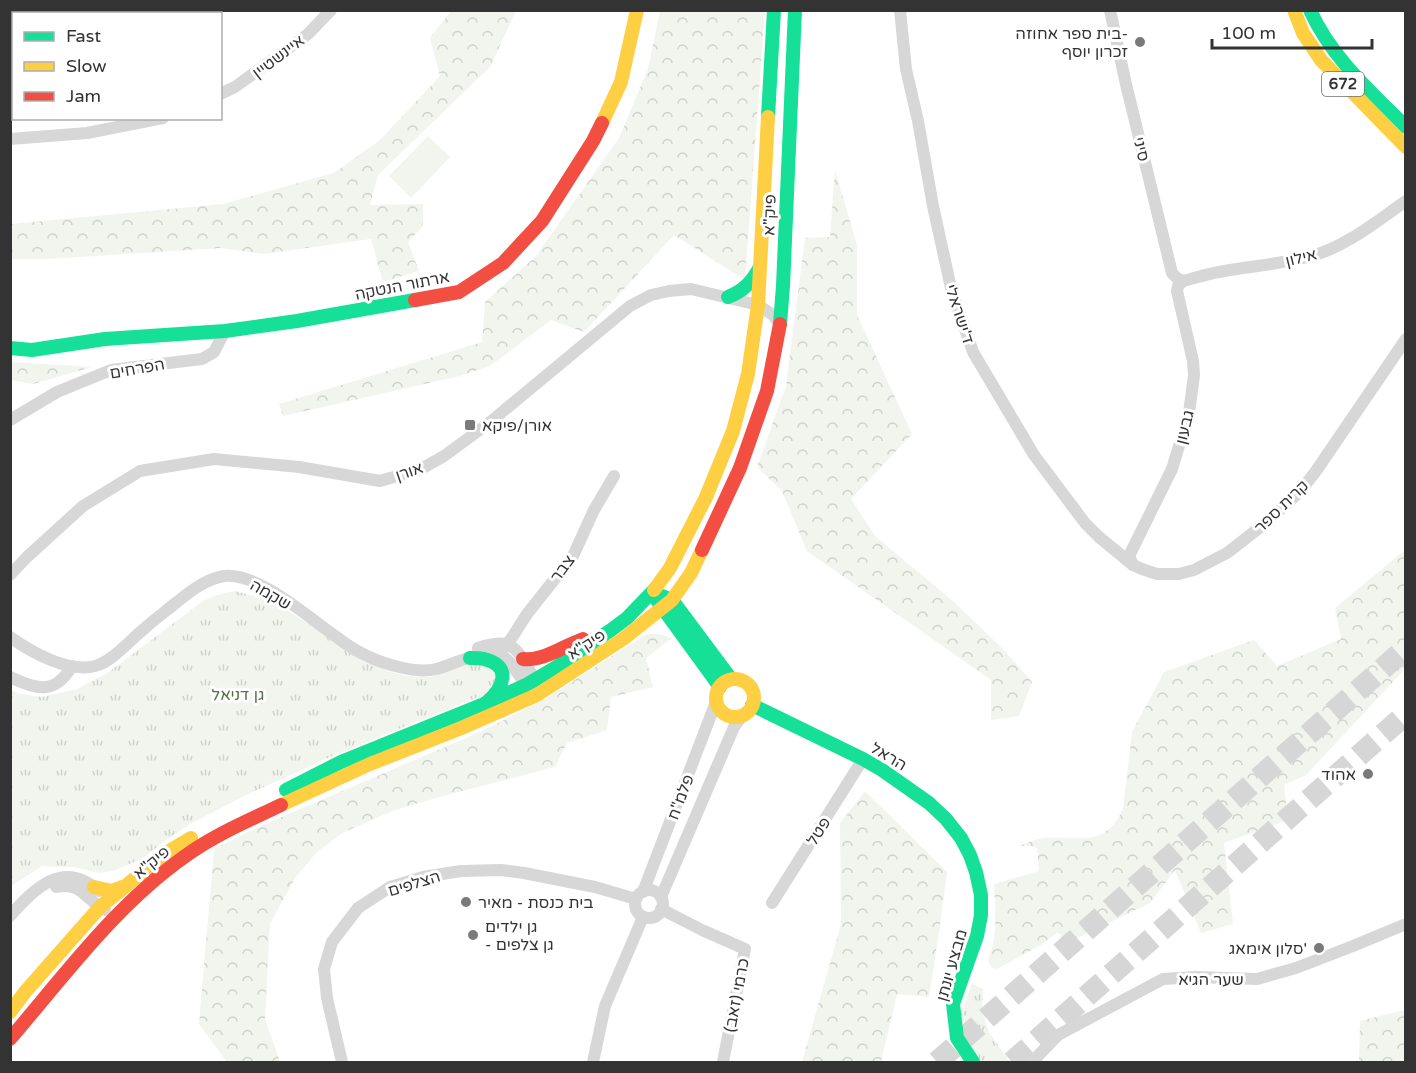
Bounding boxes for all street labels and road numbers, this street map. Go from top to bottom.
street label: איינשטיין [249,31,309,83]
road number: 672 [1322,72,1364,96]
street label: סיני [1128,135,1154,164]
street label: פיק"א [759,194,781,236]
street label: אילון [1283,244,1319,272]
street label: ארתור הנטקה [353,267,451,305]
street label: ד'ישראלי [940,282,978,347]
street label: הפרחים [108,354,166,384]
street label: גבעון [1171,408,1199,446]
street label: אורן [393,458,426,486]
street label: קרית ספר [1250,476,1313,538]
street label: צבר [546,551,579,586]
street label: שקמה [246,575,295,615]
street label: פיק"א [564,625,609,664]
street label: הראל [867,738,910,775]
street label: פלמ"ח [663,772,699,823]
street label: פטל [802,814,835,849]
street label: פיק"א [129,842,174,884]
street label: הצלפים [386,867,443,901]
street label: מבצע יונתן [932,927,972,1004]
street label: כרמי (זאב) [720,956,754,1034]
street label: שער הגיא [1178,970,1244,990]

